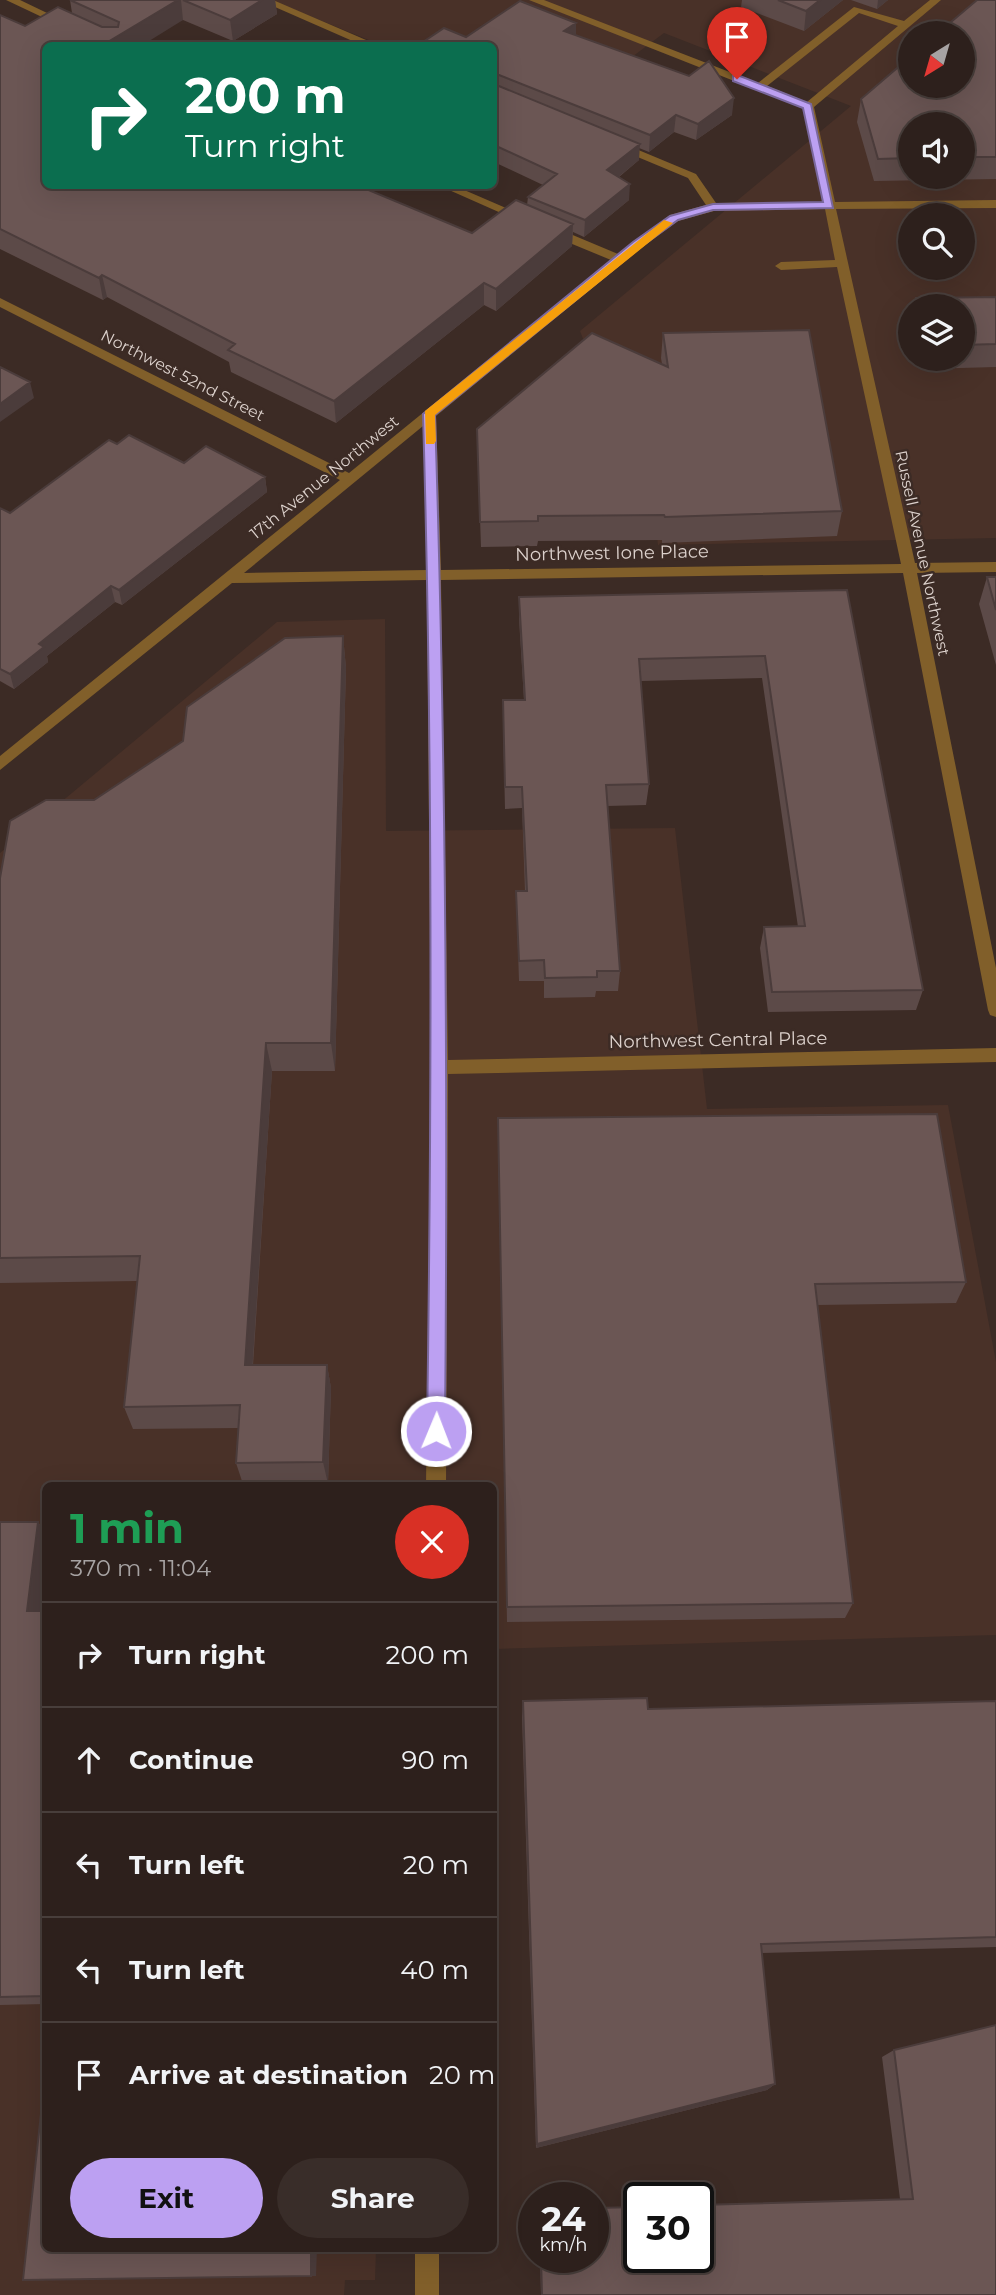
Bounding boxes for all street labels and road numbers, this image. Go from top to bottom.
street label: Northwest 52nd Street [98,326,268,425]
street label: 17th Avenue Northwest [246,411,403,543]
street label: Russell Avenue Northwest [891,449,954,658]
street label: Northwest Ione Place [515,540,709,566]
street label: Northwest Central Place [609,1027,828,1053]

